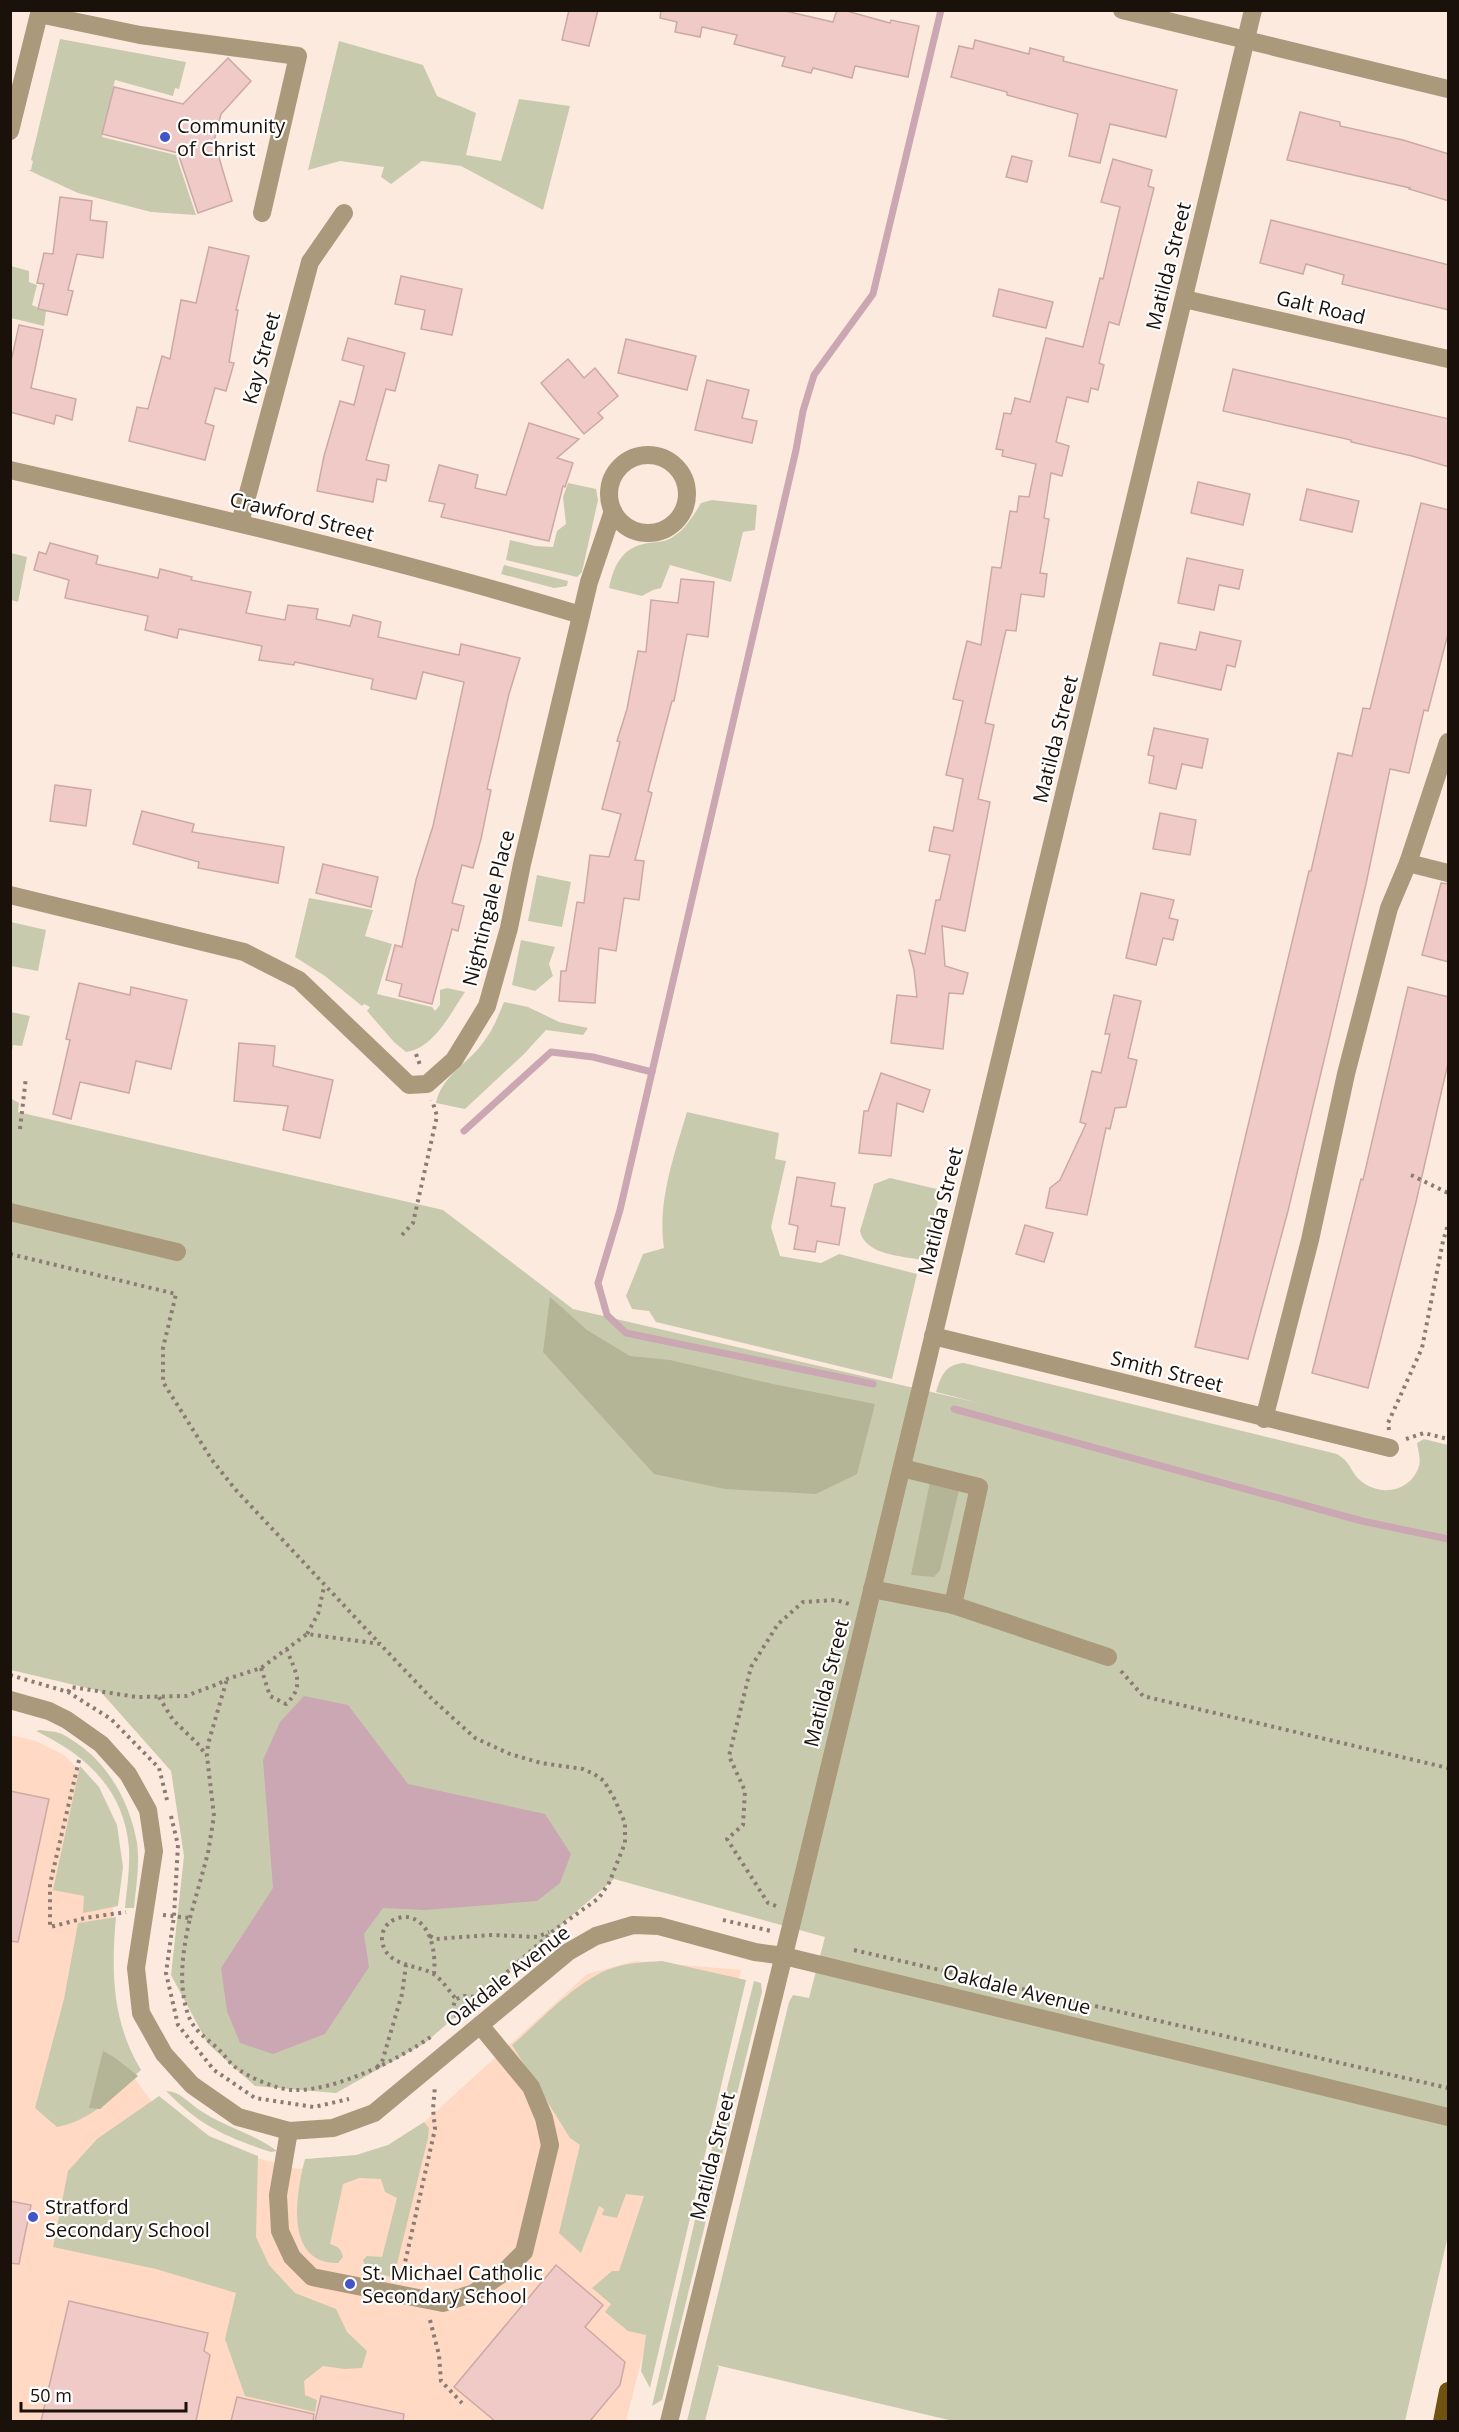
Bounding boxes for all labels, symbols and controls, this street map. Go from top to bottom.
place label: Community of Christ [177,112,286,162]
marker: Community of Christ [158,130,172,144]
street label: Matilda Street [1139,199,1197,333]
street label: Galt Road [1274,284,1368,330]
street label: Kay Street [236,309,286,407]
street label: Crawford Street [227,485,377,547]
street label: Matilda Street [1026,672,1084,806]
street label: Nightingale Place [456,827,520,989]
street label: Matilda Street [911,1144,969,1278]
street label: Smith Street [1108,1344,1226,1398]
street label: Matilda Street [797,1616,855,1750]
street label: Oakdale Avenue [439,1919,575,2033]
street label: Oakdale Avenue [940,1958,1094,2020]
street label: Matilda Street [683,2089,741,2223]
place label: Stratford Secondary School [45,2193,210,2243]
marker: Stratford Secondary School [26,2210,40,2224]
place label: St. Michael Catholic Secondary School [362,2259,543,2309]
marker: St. Michael Catholic Secondary School [343,2277,357,2291]
scale bar [21,2375,186,2413]
text: 50 m [30,2383,72,2407]

